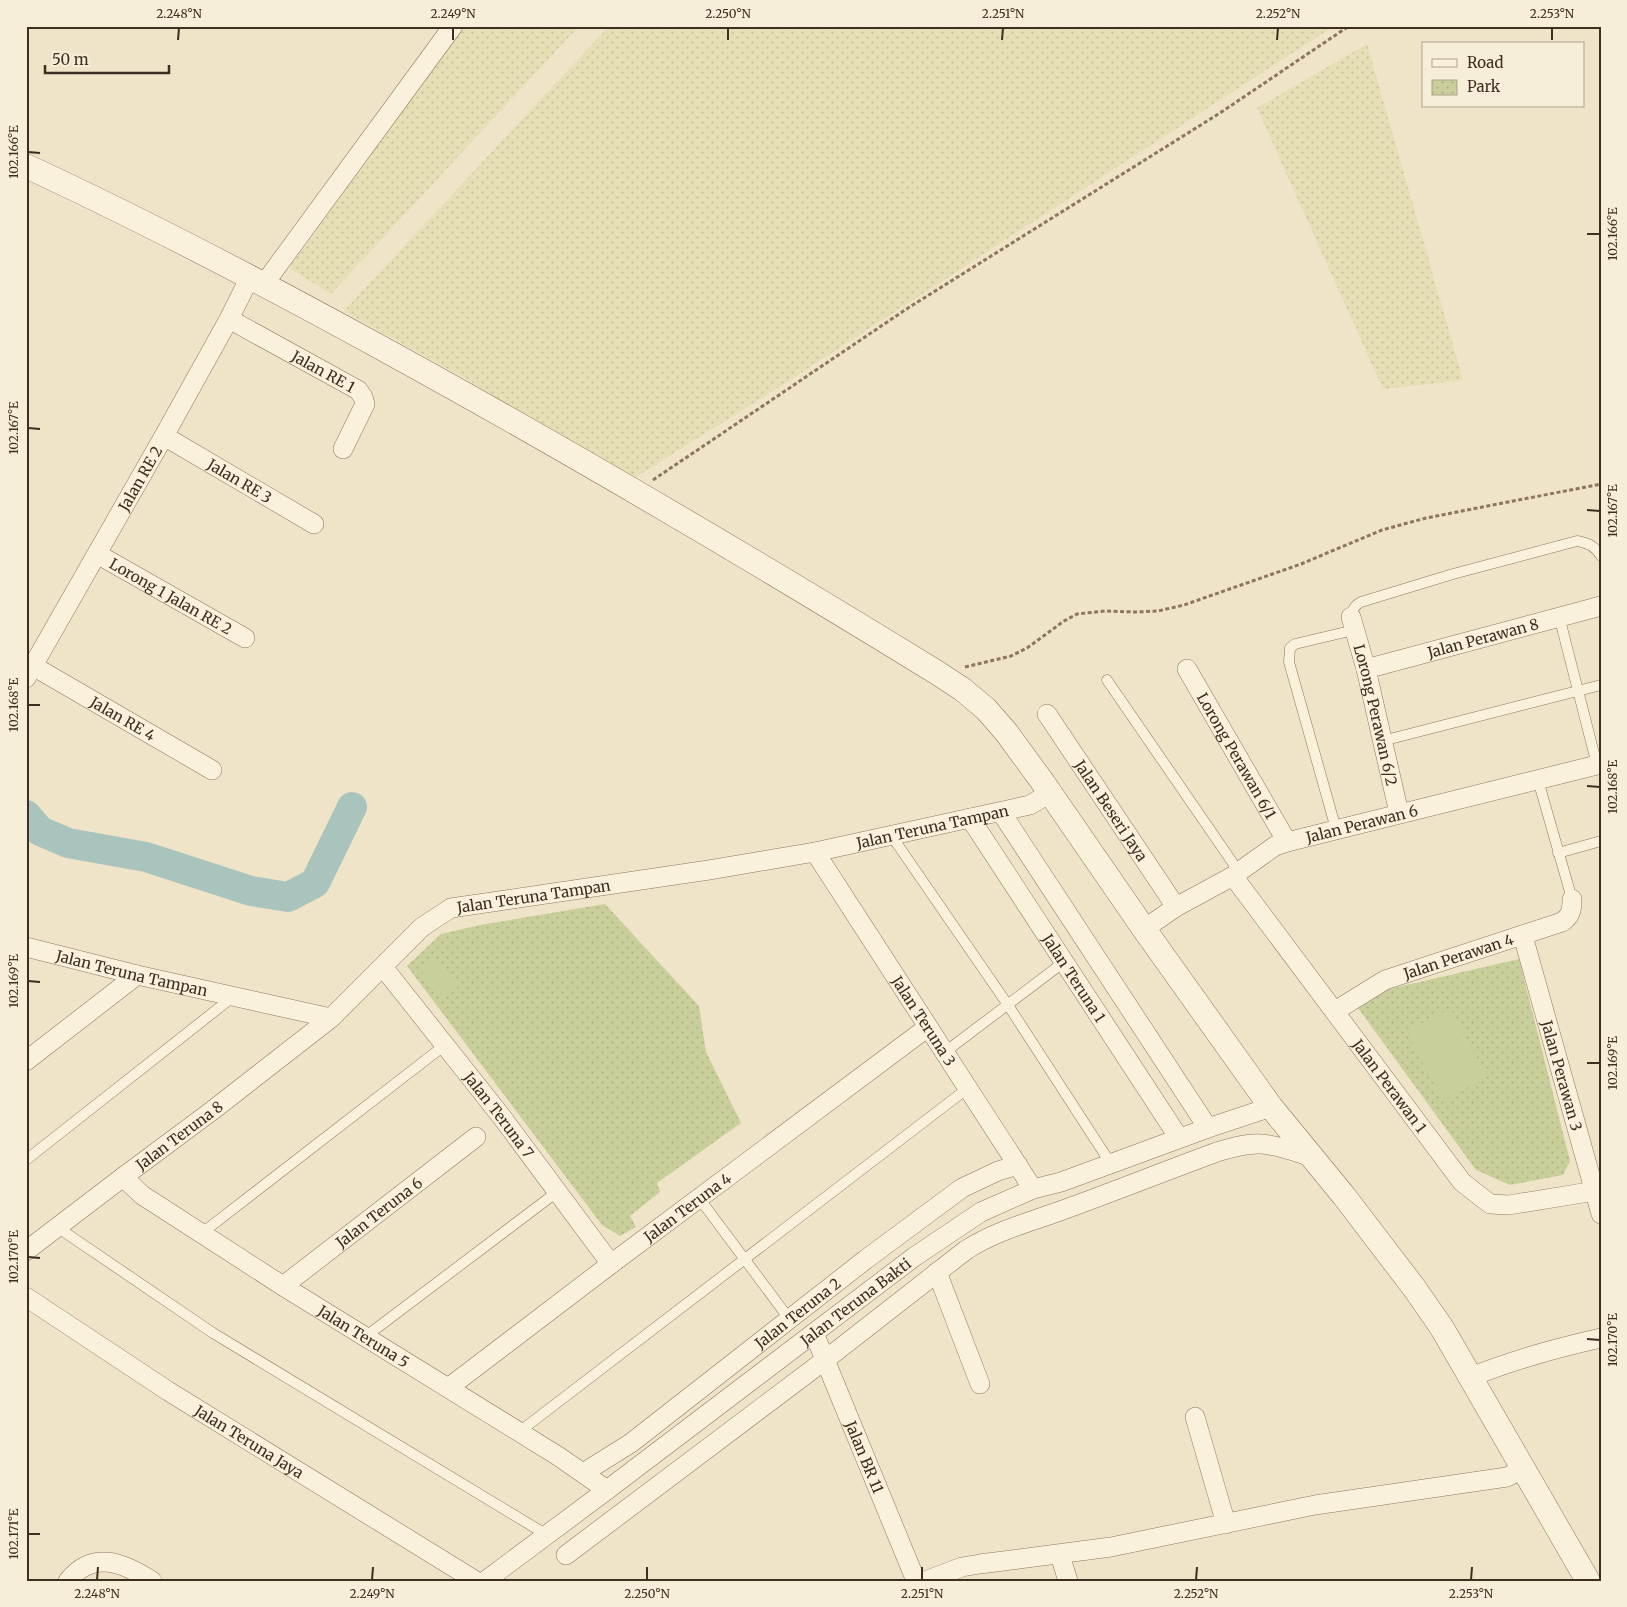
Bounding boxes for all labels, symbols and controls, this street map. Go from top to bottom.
text: 2.248°N [156,6,203,21]
text: 2.249°N [430,6,476,21]
text: 2.250°N [705,6,752,21]
text: 2.251°N [982,6,1025,21]
text: 2.252°N [1256,6,1301,21]
text: 2.253°N [1530,6,1575,21]
scale bar [45,42,169,74]
legend [1422,42,1584,108]
text: 50 m [52,50,89,69]
text: Road [1467,53,1503,72]
text: Park [1467,77,1501,96]
text: 102.166°E [6,125,21,179]
text: 102.166°E [1605,207,1620,261]
street label: Jalan RE 1 [288,345,359,396]
text: 102.167°E [6,401,21,455]
street label: Jalan RE 2 [113,442,166,515]
street label: Jalan RE 3 [203,454,276,507]
text: 102.167°E [1605,484,1620,538]
street label: Lorong 1 Jalan RE 2 [106,554,236,638]
street label: Jalan Perawan 8 [1424,614,1541,662]
street label: Lorong Perawan 6/2 [1350,642,1402,787]
text: 102.168°E [6,678,21,732]
street label: Lorong Perawan 6/1 [1193,689,1281,822]
street label: Jalan RE 4 [86,691,159,745]
street label: Jalan Beseri Jaya [1070,755,1152,865]
text: 102.168°E [1605,760,1620,814]
street label: Jalan Teruna Tampan [854,800,1010,852]
street label: Jalan Perawan 6 [1303,800,1420,847]
street label: Jalan Teruna Tampan [454,875,612,917]
street label: Jalan Teruna 1 [1038,929,1110,1026]
street label: Jalan Perawan 4 [1400,929,1516,983]
street label: Jalan Teruna Tampan [53,945,210,1000]
text: 102.169°E [6,954,21,1008]
street label: Jalan Teruna 3 [888,971,960,1069]
street label: Jalan Perawan 3 [1537,1017,1587,1133]
street label: Jalan Perawan 1 [1348,1034,1431,1137]
text: 102.169°E [1605,1036,1620,1090]
street label: Jalan Teruna 7 [460,1067,539,1162]
street label: Jalan Teruna 8 [131,1096,227,1174]
street label: Jalan Teruna 4 [639,1168,735,1246]
street label: Jalan Teruna 6 [331,1173,426,1252]
text: 102.170°E [6,1230,21,1284]
street label: Jalan Teruna Bakti [796,1253,915,1350]
street label: Jalan Teruna 2 [750,1273,844,1353]
street label: Jalan Teruna 5 [314,1300,413,1371]
text: 102.170°E [1605,1313,1620,1367]
street label: Jalan Teruna Jaya [191,1400,307,1482]
street label: Jalan BR 11 [841,1417,888,1496]
text: 102.171°E [6,1508,21,1559]
text: 2.248°N [74,1586,121,1601]
text: 2.249°N [349,1586,395,1601]
text: 2.250°N [624,1586,671,1601]
text: 2.251°N [901,1586,944,1601]
text: 2.252°N [1174,1586,1219,1601]
text: 2.253°N [1449,1586,1494,1601]

